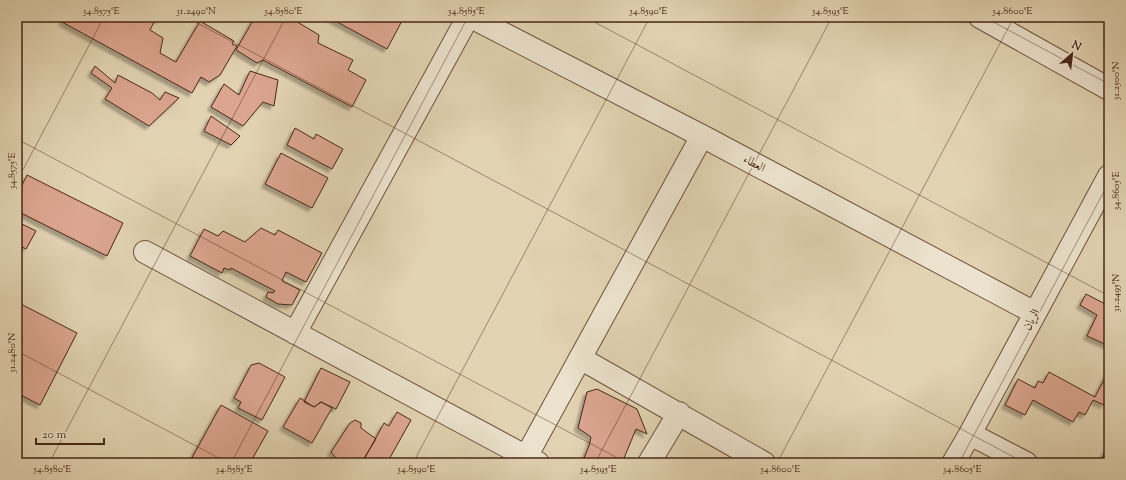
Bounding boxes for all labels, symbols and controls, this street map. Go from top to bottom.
text: 34.8575°E [82,4,120,19]
text: 31.2490°N [176,4,216,19]
text: 34.8580°E [264,4,302,19]
text: 34.8585°E [447,4,485,19]
text: 34.8590°E [629,4,667,19]
text: 34.8595°E [811,4,849,19]
text: 34.8600°E [992,4,1032,19]
north arrow [1052,34,1092,74]
text: N [1068,36,1084,55]
text: 31.2500°N [1109,61,1124,101]
street label: العطاء [740,151,769,178]
text: 34.8575°E [5,152,20,190]
text: 34.8605°E [1109,172,1124,210]
text: 31.2495°N [1109,274,1124,312]
street label: الريان [1019,306,1045,334]
text: 31.2480°N [5,333,20,373]
scale bar [36,420,104,446]
text: 20 m [42,426,67,444]
text: 34.8580°E [33,462,71,477]
text: 34.8585°E [215,462,253,477]
text: 34.8590°E [397,462,435,477]
text: 34.8595°E [579,462,617,477]
text: 34.8600°E [760,462,800,477]
text: 34.8605°E [943,462,981,477]

